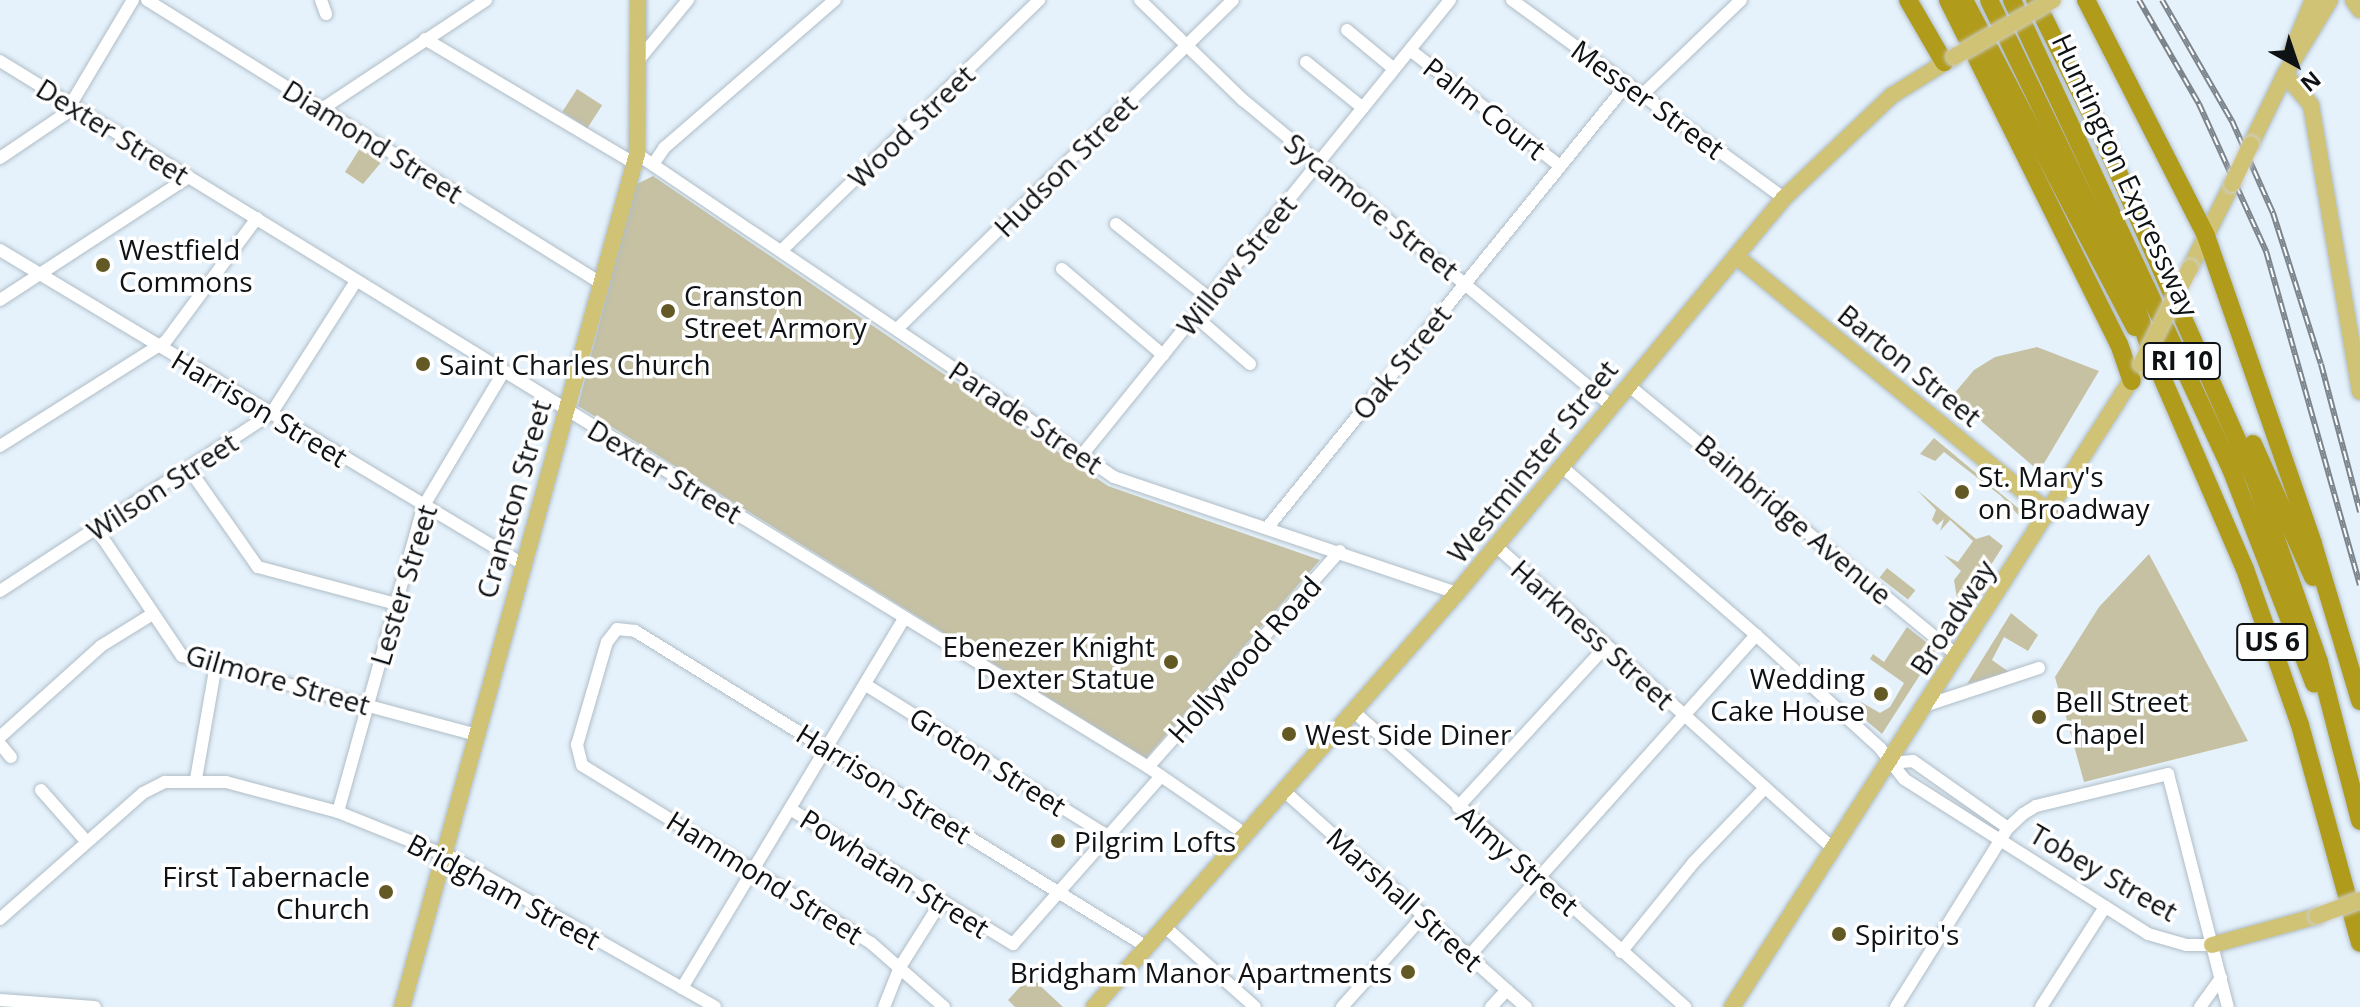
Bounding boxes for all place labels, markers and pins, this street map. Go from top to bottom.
place label: Westfield Commons [119,232,253,298]
marker: Westfield Commons [94,256,112,274]
place label: Cranston Street Armory [684,278,867,344]
marker: Cranston Street Armory [659,302,677,320]
place label: Saint Charles Church [439,347,711,381]
marker: Saint Charles Church [414,355,432,373]
place label: St. Mary's on Broadway [1978,459,2150,525]
marker: St. Mary's on Broadway [1953,483,1971,501]
place label: Ebenezer Knight Dexter Statue [942,629,1155,695]
marker: Ebenezer Knight Dexter Statue [1162,653,1180,671]
place label: Wedding Cake House [1710,661,1865,727]
place label: Bell Street Chapel [2055,684,2188,750]
marker: Wedding Cake House [1872,685,1890,703]
marker: Bell Street Chapel [2030,708,2048,726]
place label: West Side Diner [1305,717,1511,751]
marker: West Side Diner [1280,725,1298,743]
place label: Pilgrim Lofts [1074,824,1236,858]
marker: Pilgrim Lofts [1049,832,1067,850]
place label: First Tabernacle Church [162,859,370,925]
marker: First Tabernacle Church [377,883,395,901]
place label: Spirito's [1855,917,1959,951]
marker: Spirito's [1830,925,1848,943]
place label: Bridgham Manor Apartments [1010,955,1392,989]
marker: Bridgham Manor Apartments [1399,963,1417,981]

